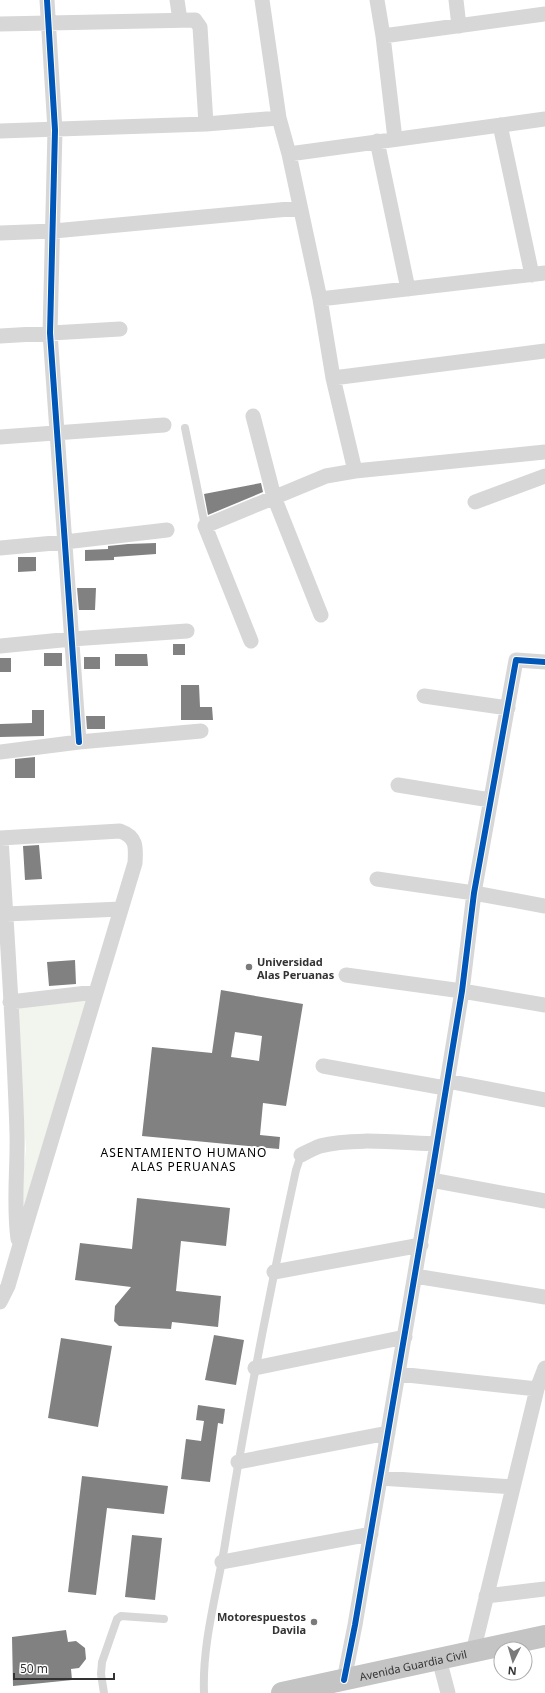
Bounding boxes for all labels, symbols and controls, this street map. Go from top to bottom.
place label: Universidad Alas Peruanas [257,954,335,982]
marker: Universidad Alas Peruanas [244,962,254,972]
district label: ASENTAMIENTO HUMANO ALAS PERUANAS [101,1144,267,1175]
place label: Motorespuestos Davila [217,1609,306,1637]
marker: Motorespuestos Davila [309,1617,319,1627]
north arrow [493,1641,533,1681]
street label: Avenida Guardia Civil [358,1646,468,1684]
scale bar [14,1655,114,1681]
text: 50 m [20,1660,48,1677]
text: N [507,1664,517,1679]

